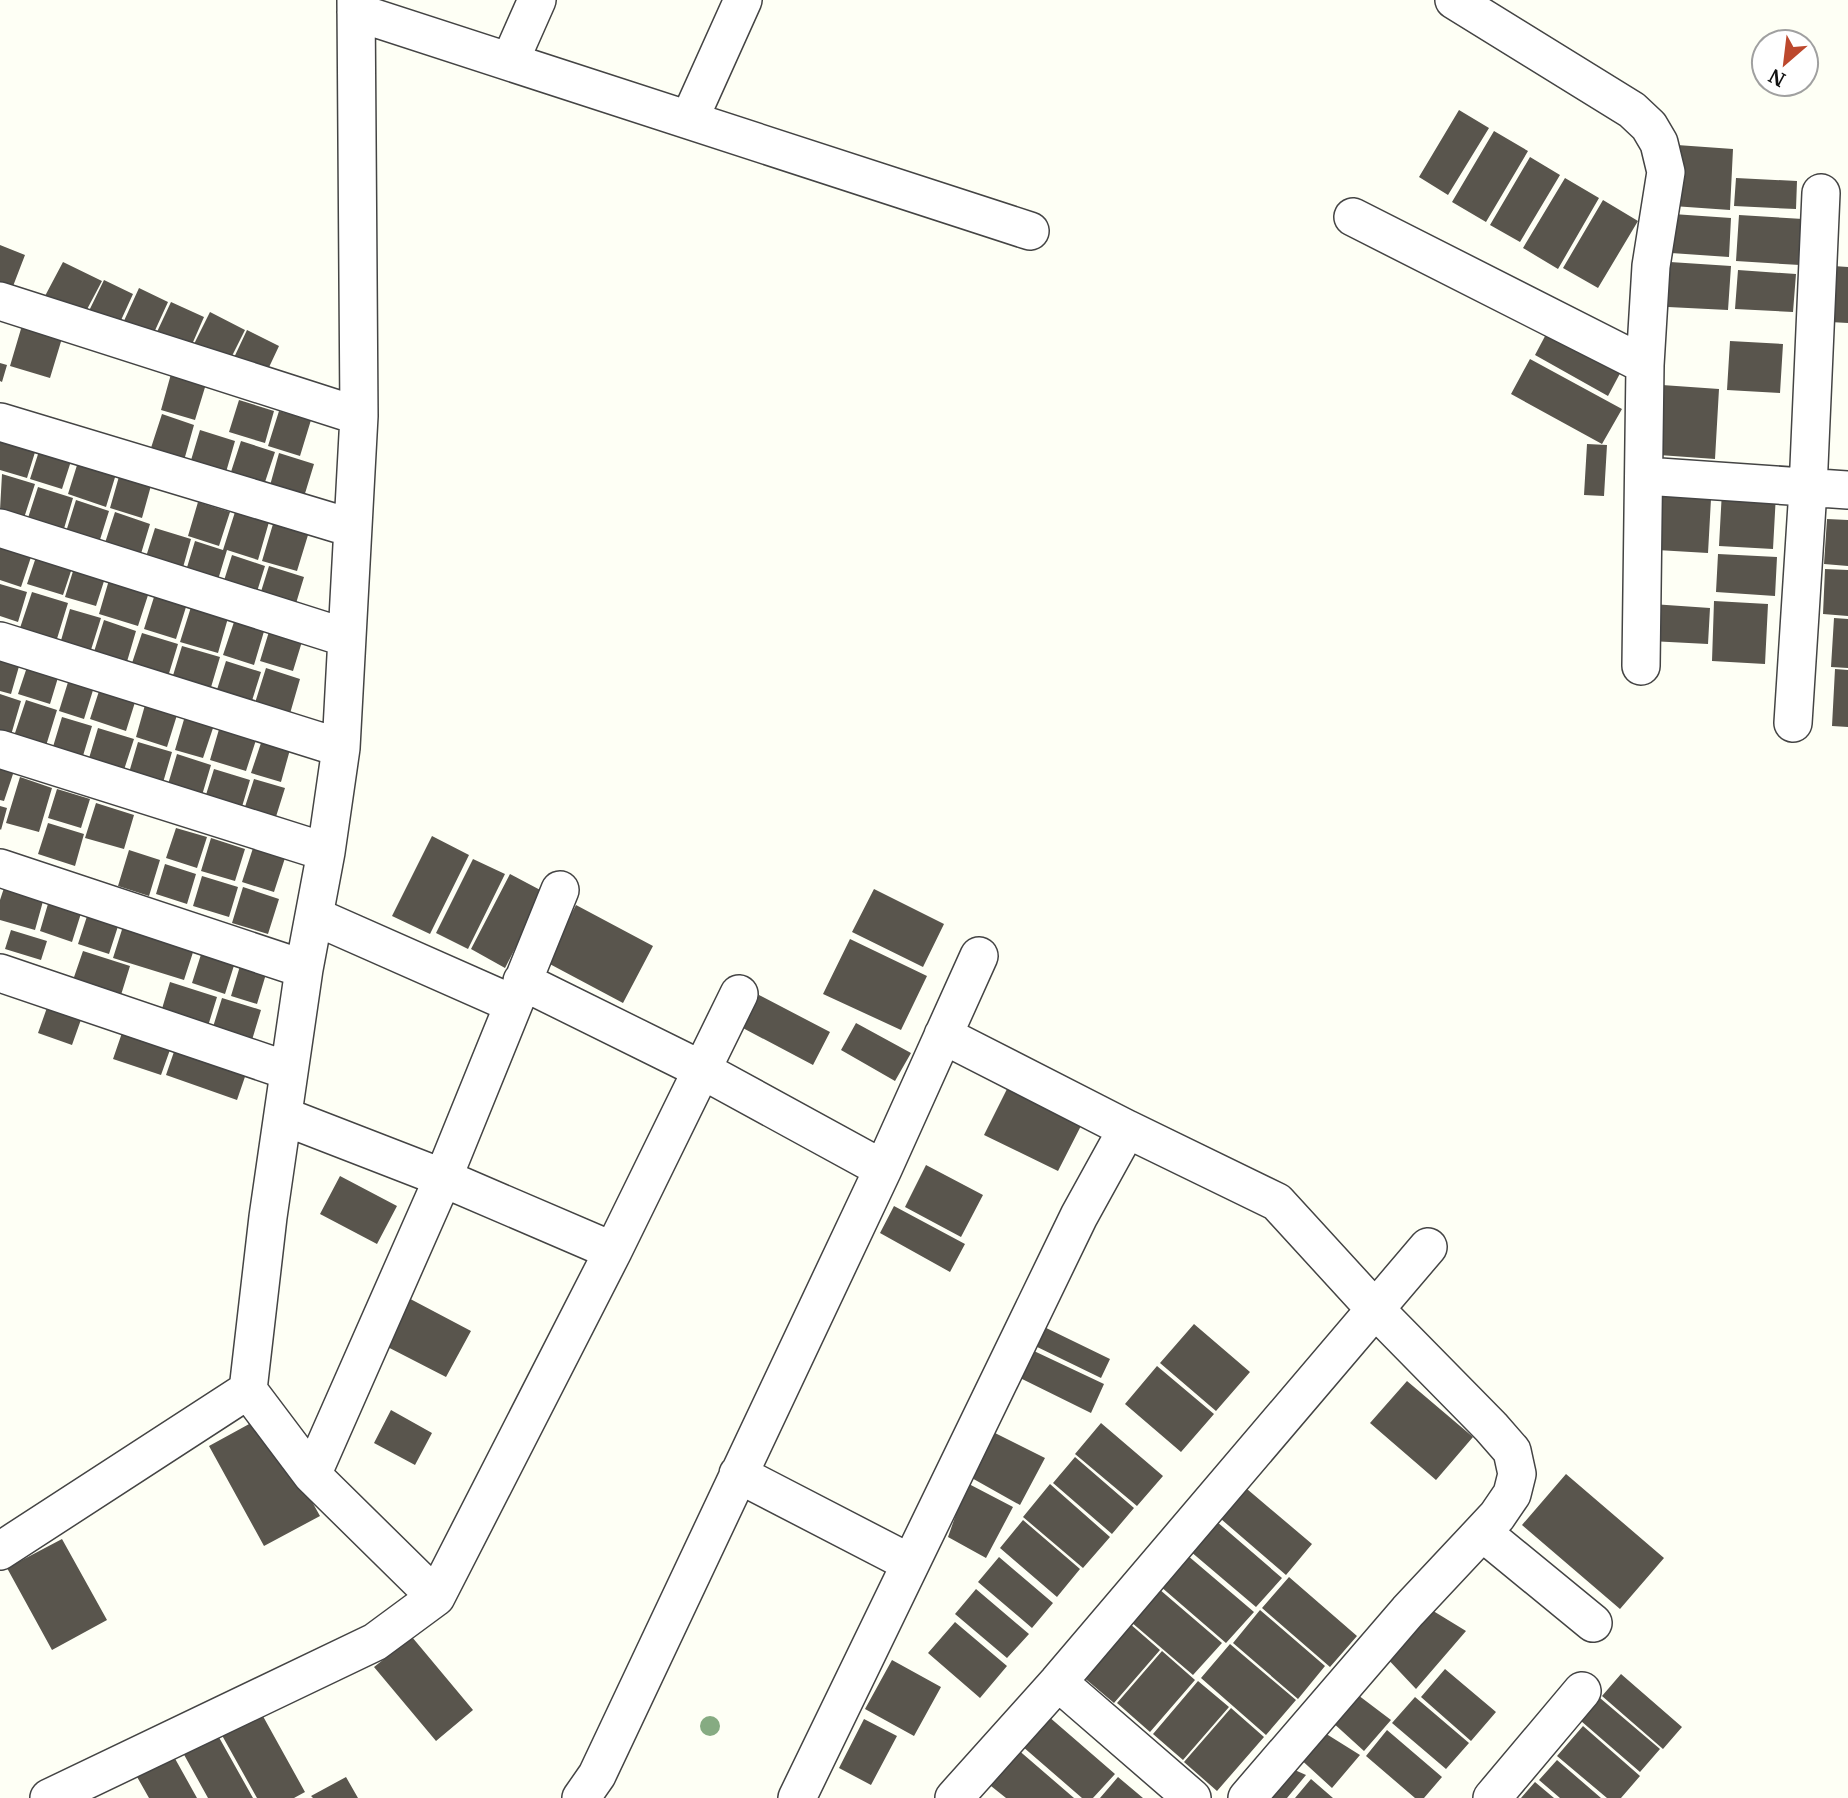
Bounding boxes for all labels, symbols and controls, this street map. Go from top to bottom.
north arrow [1750,28,1820,98]
text: N [1765,64,1789,92]

